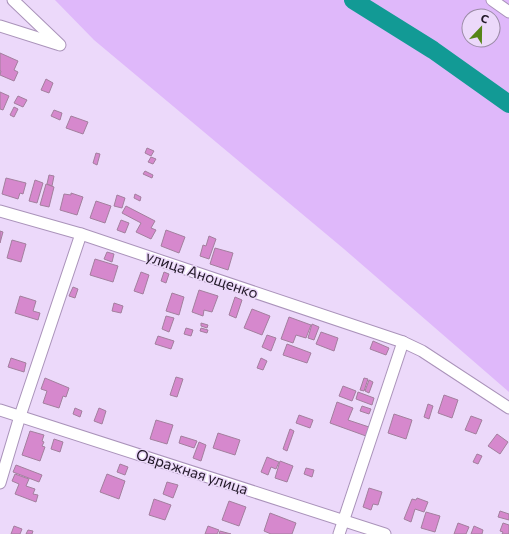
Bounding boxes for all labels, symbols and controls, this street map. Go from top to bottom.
north arrow [461,8,501,48]
text: С [479,11,491,26]
street label: улица Анощенко [144,246,261,302]
street label: Овражная улица [134,444,251,498]

